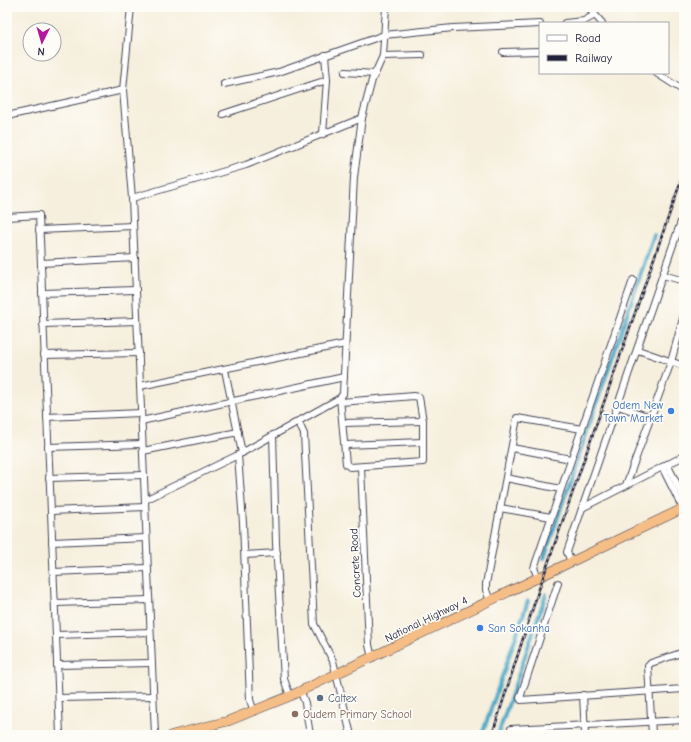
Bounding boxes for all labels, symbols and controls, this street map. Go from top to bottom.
north arrow [22,22,62,62]
legend [539,22,669,74]
text: Road [575,31,601,45]
text: N [37,45,45,58]
text: Railway [575,51,613,65]
place label: Odem New Town Market [603,399,664,425]
marker: Odem New Town Market [666,406,676,416]
street label: Concrete Road [347,528,364,598]
street label: National Highway 4 [383,594,470,645]
place label: San Sokanha [488,622,550,635]
marker: San Sokanha [475,623,485,633]
place label: Caltex [328,692,357,705]
marker: Caltex [315,693,325,703]
place label: Oudem Primary School [303,708,412,721]
marker: Oudem Primary School [290,709,300,719]

